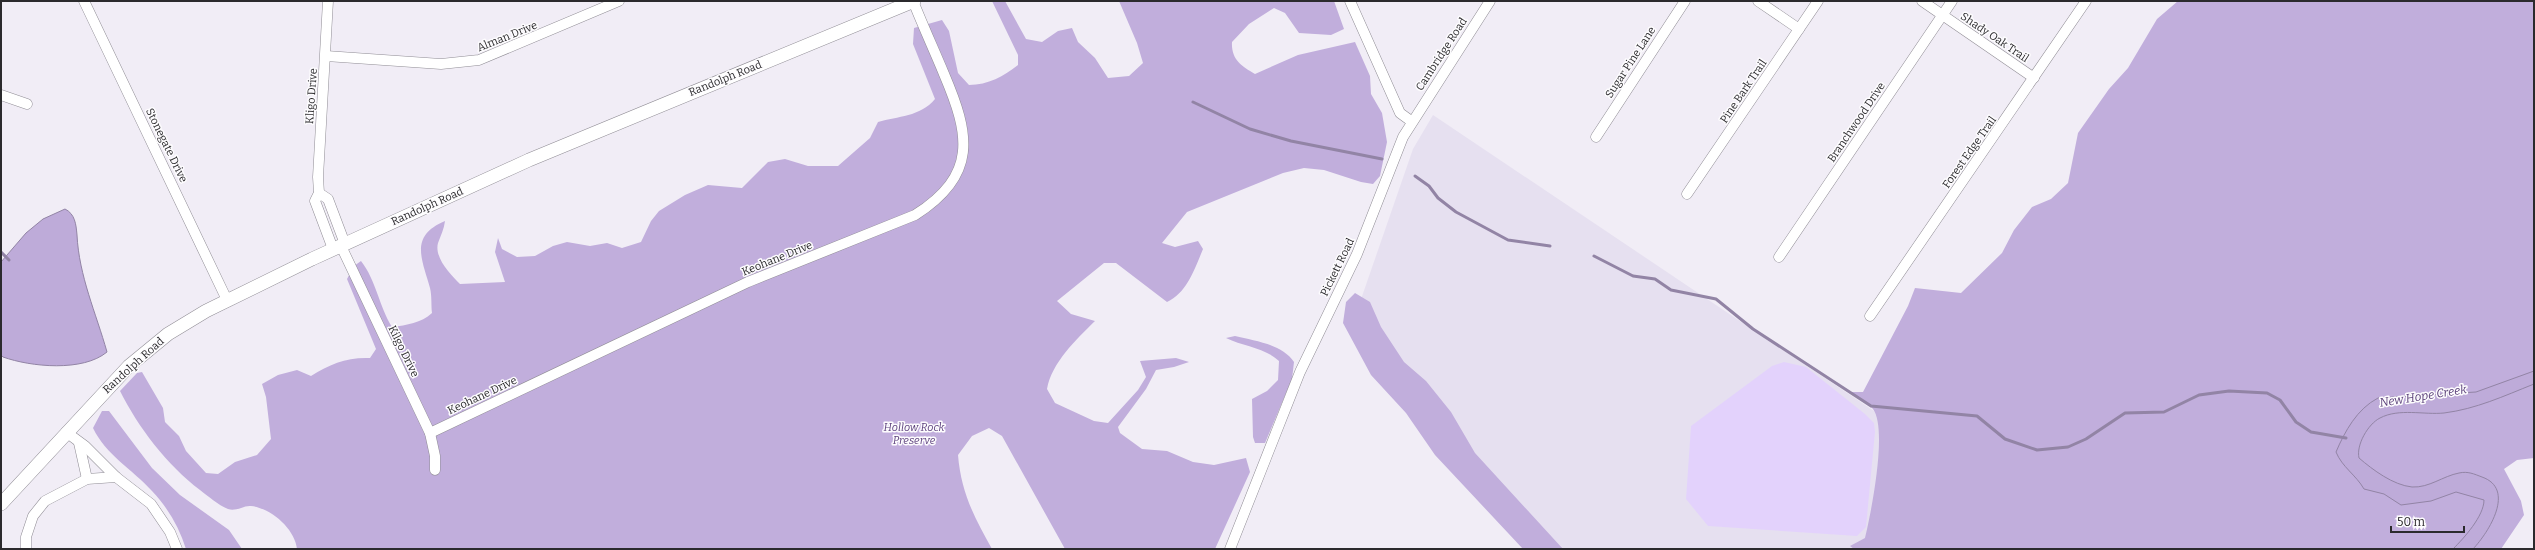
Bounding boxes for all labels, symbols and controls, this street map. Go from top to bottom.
street label: Shady Oak Trail [1958,10,2031,65]
street label: Cambridge Road [1413,15,1470,93]
street label: Alman Drive [475,19,539,54]
street label: Sugar Pine Lane [1603,24,1658,100]
street label: Pine Bark Trail [1717,57,1769,126]
street label: Randolph Road [687,58,764,99]
street label: Kligo Drive [303,68,320,124]
street label: Branchwood Drive [1825,80,1888,165]
street label: Stonegate Drive [143,106,190,184]
street label: Forest Edge Trail [1940,114,1999,191]
street label: Randolph Road [389,185,466,228]
street label: Pickett Road [1318,236,1357,298]
street label: Keohane Drive [740,238,814,279]
street label: Kilgo Drive [385,323,422,379]
street label: Randolph Road [100,334,167,396]
street label: Keohane Drive [446,374,519,417]
water label: New Hope Creek [2378,382,2468,410]
park label: Hollow Rock Preserve [884,421,945,447]
scale bar [2391,508,2464,534]
text: 50 m [2397,515,2426,529]

